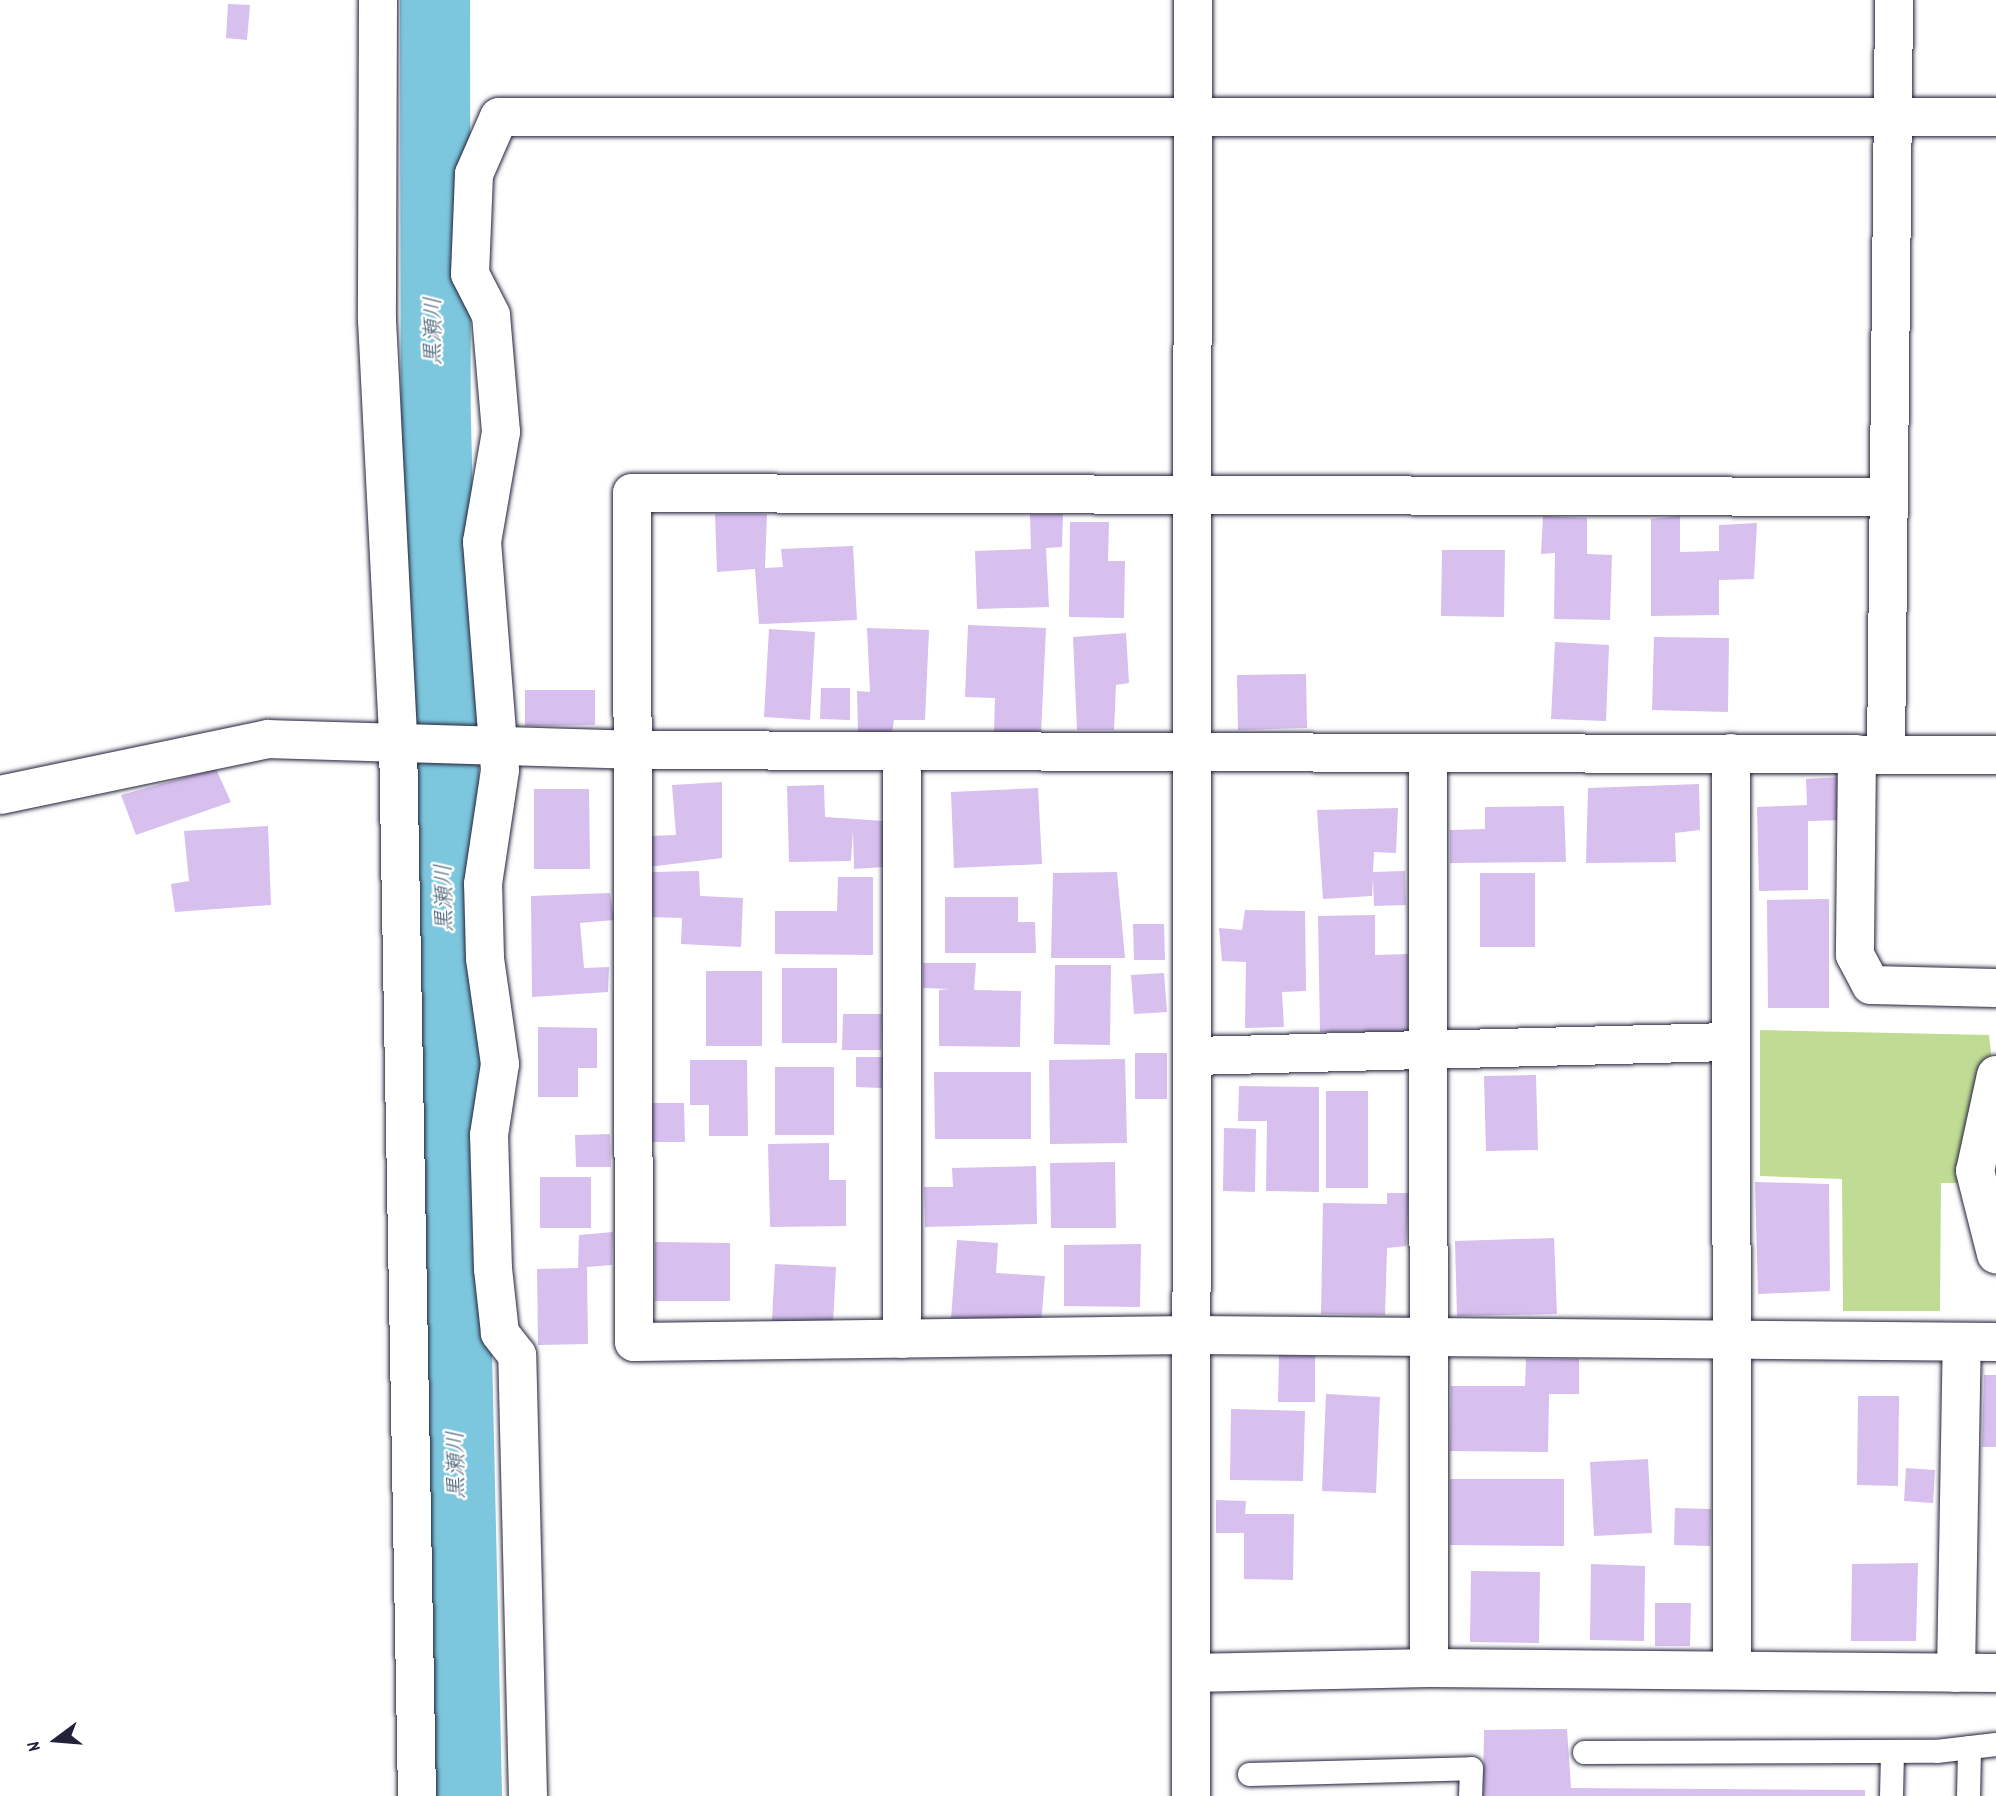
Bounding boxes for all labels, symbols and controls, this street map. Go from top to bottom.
water label: 黒瀬川 [422,297,450,365]
water label: 黒瀬川 [433,863,461,933]
water label: 黒瀬川 [445,1430,473,1500]
north arrow [21,1705,91,1775]
text: N [21,1738,50,1754]

